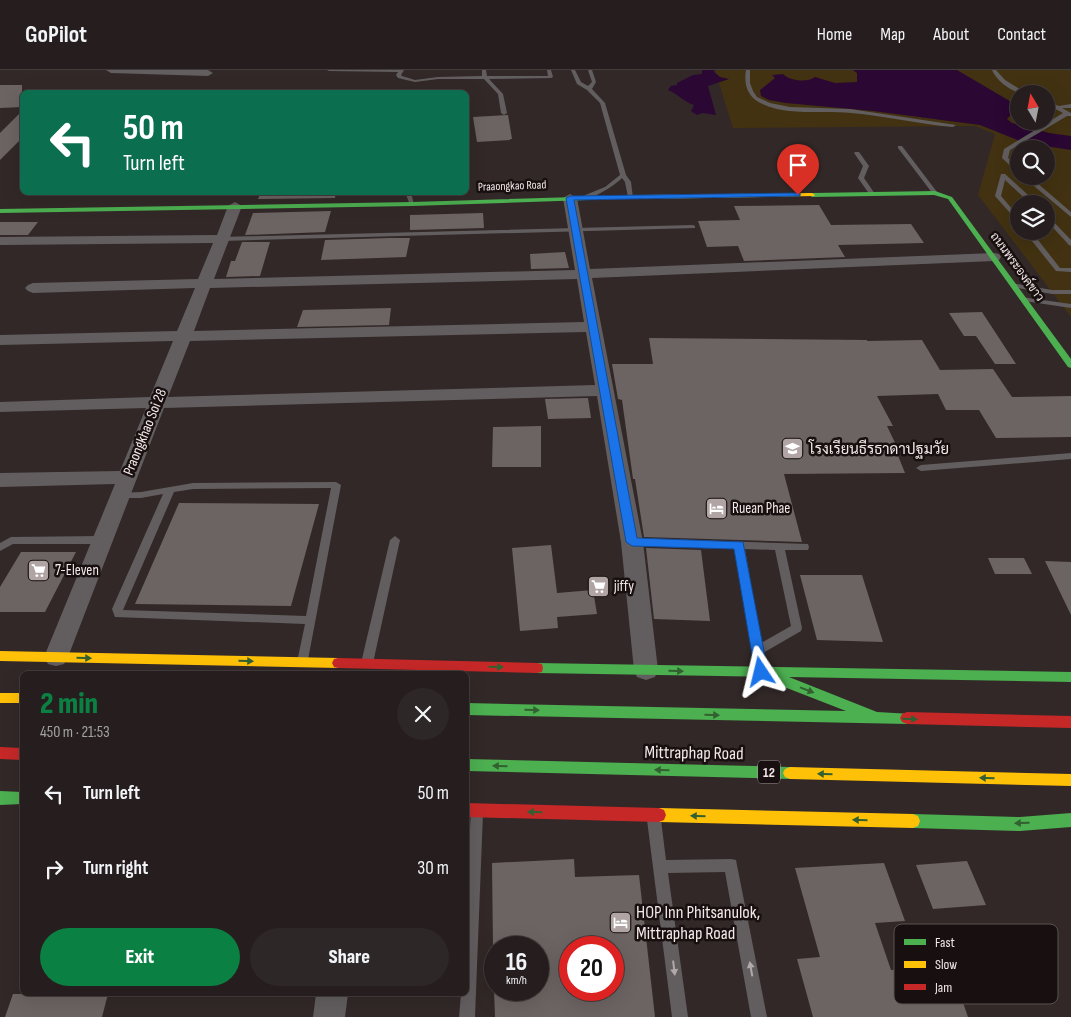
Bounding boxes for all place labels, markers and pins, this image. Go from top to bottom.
pin [777,144,819,195]
school or university icon: โรงเรียนธีรธาดาปฐมวัย [781,437,805,461]
place label: โรงเรียนธีรธาดาปฐมวัย [808,439,949,459]
hotel icon: Ruean Phae [704,496,728,520]
place label: Ruean Phae [732,499,790,518]
supermarket icon: 7-Eleven [27,558,51,582]
place label: 7-Eleven [55,561,99,580]
supermarket icon: jiffy [586,574,610,598]
place label: jiffy [613,577,634,596]
place label: HOP Inn Phitsanulok, Mittraphap Road [636,902,760,944]
hotel icon: HOP Inn Phitsanulok, Mittraphap Road [608,910,632,934]

